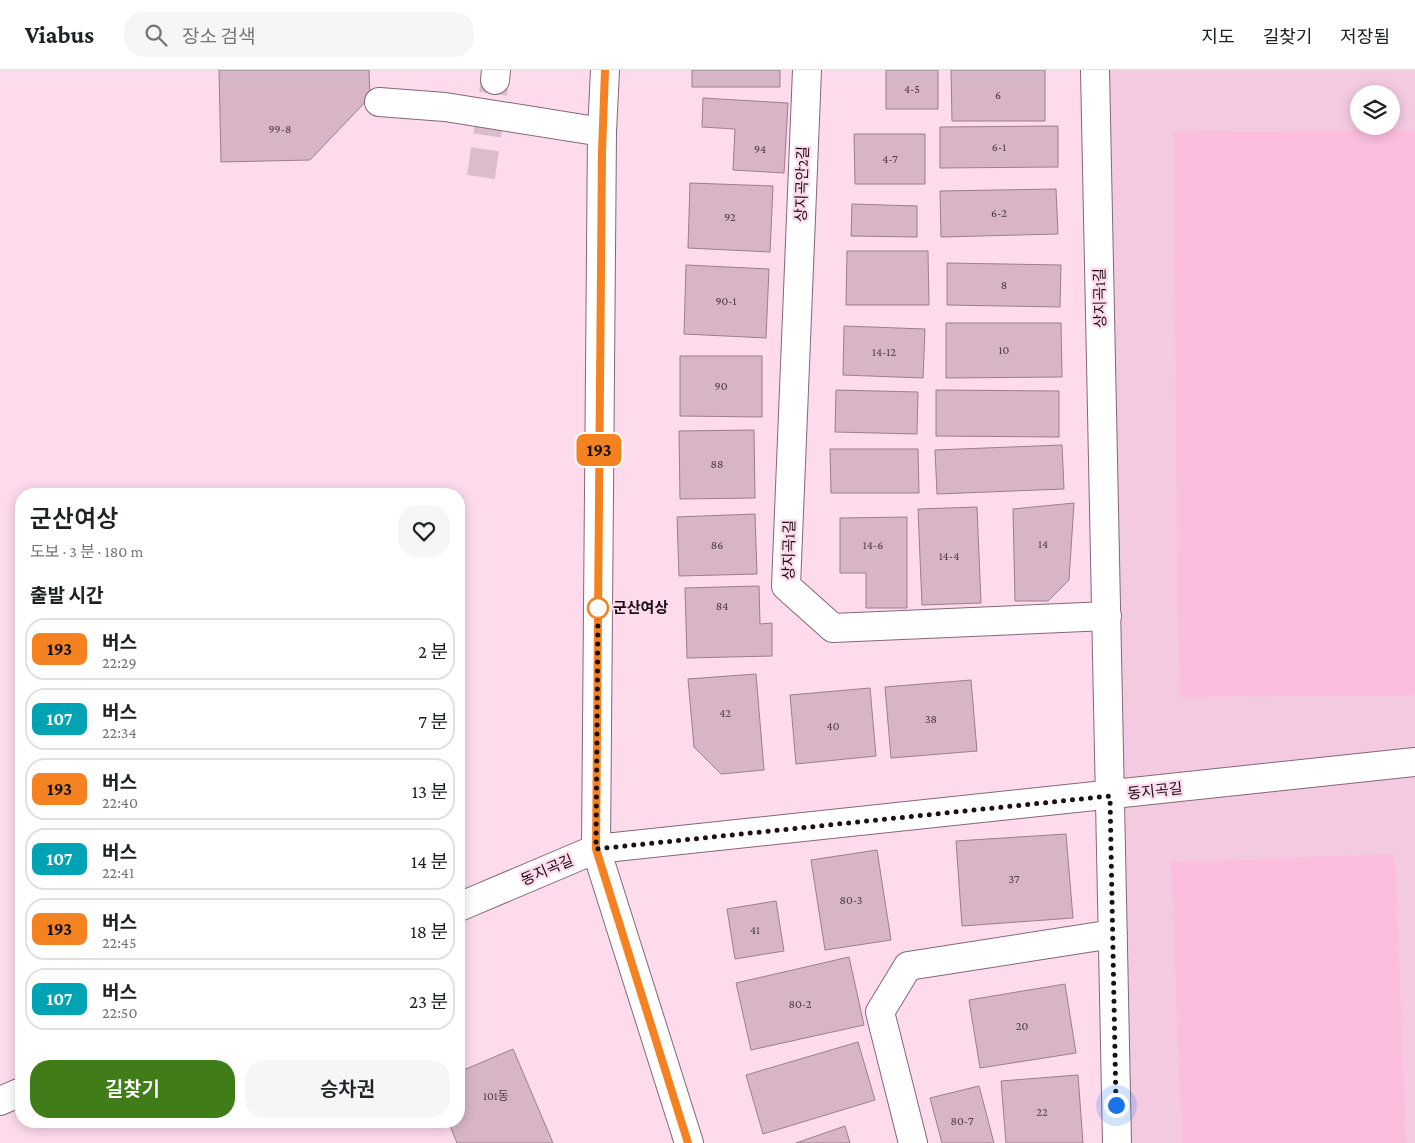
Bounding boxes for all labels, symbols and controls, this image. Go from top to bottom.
search box [124,12,474,57]
text: Viabus [25,21,94,48]
icon: search [142,21,170,49]
text: 장소 검색 [182,26,255,47]
text: 지도 [1202,27,1235,47]
text: 길찾기 [1263,27,1312,47]
text: 저장됨 [1340,27,1390,47]
house number: 4-5 [904,82,920,96]
map controls [1350,85,1400,135]
button: layers [1350,85,1400,135]
house number: 6 [995,88,1001,102]
house number: 99-8 [268,122,292,136]
house number: 6-1 [992,140,1006,154]
house number: 94 [754,142,766,156]
street label: 상지곡안2길 [793,146,811,222]
house number: 4-7 [882,152,898,166]
house number: 6-2 [991,206,1007,220]
house number: 92 [724,210,736,224]
street label: 상지곡1길 [1091,268,1109,328]
house number: 8 [1001,278,1007,292]
house number: 90-1 [715,294,737,308]
house number: 10 [999,343,1010,357]
house number: 14-12 [872,345,896,359]
house number: 90 [715,379,728,393]
line badge: 193 [570,434,628,466]
text: 193 [586,440,612,460]
house number: 88 [711,457,723,471]
text: 군산여상 [30,505,118,532]
button: heart [398,505,450,557]
street label: 상지곡1길 [780,520,798,580]
house number: 14 [1038,537,1048,551]
house number: 86 [711,538,723,552]
house number: 14-6 [863,538,883,552]
text: 도보 · 3 분 · 180 m [30,543,143,560]
house number: 14-4 [939,549,959,563]
text: 출발 시간 [30,585,104,606]
marker: 군산여상 [587,597,609,619]
house number: 84 [716,599,728,613]
place label: 군산여상 [613,600,668,616]
text: 버스 [102,632,137,653]
text: 193 [47,639,72,659]
text: 2 분 [418,641,448,662]
text: 22:29 [102,654,137,671]
text: 버스 [102,702,137,723]
house number: 42 [719,706,731,720]
text: 107 [47,709,72,729]
text: 7 분 [418,711,448,732]
house number: 38 [925,712,937,726]
house number: 40 [827,719,840,733]
text: 22:34 [102,724,137,741]
text: 버스 [102,772,137,793]
text: 193 [47,779,72,799]
street label: 동지곡길 [1127,780,1183,802]
text: 13 분 [412,781,448,802]
text: 22:40 [102,794,138,811]
text: 버스 [102,842,137,863]
text: 107 [47,849,72,869]
text: 14 분 [411,851,448,872]
street label: 동지곡길 [518,852,576,888]
text: 22:41 [102,864,134,881]
house number: 37 [1008,872,1020,886]
house number: 80-3 [839,893,863,907]
text: 버스 [102,912,137,933]
text: 193 [47,919,72,939]
text: 18 분 [410,921,448,942]
house number: 41 [750,923,760,937]
text: 22:45 [102,934,136,951]
text: 버스 [102,982,137,1003]
text: 107 [47,989,72,1009]
text: 23 분 [409,991,448,1012]
house number: 80-2 [788,997,812,1011]
text: 22:50 [102,1004,137,1021]
house number: 20 [1016,1019,1028,1033]
button: 길찾기 [30,1060,235,1118]
button: 승차권 [245,1060,450,1118]
house number: 101동 [483,1089,509,1103]
your location [1104,1093,1129,1118]
house number: 22 [1036,1105,1048,1119]
house number: 80-7 [951,1114,974,1128]

